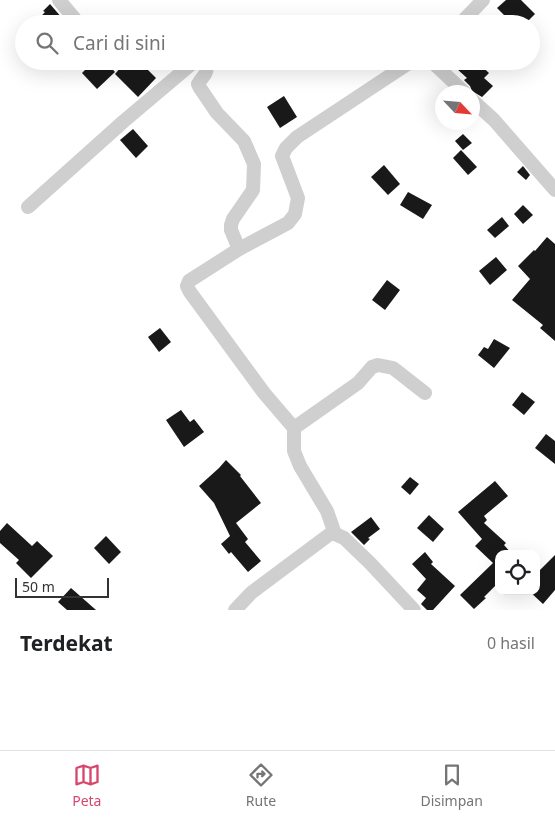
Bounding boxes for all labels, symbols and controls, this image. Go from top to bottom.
search box [15,15,540,70]
icon: search [33,29,61,57]
text: Cari di sini [73,30,166,56]
north arrow [435,85,480,130]
map controls [495,550,540,595]
button: locate [495,550,540,595]
scale bar [15,575,109,598]
text: 50 m [22,577,55,596]
text: Terdekat [20,629,113,657]
text: 0 hasil [487,632,535,654]
tab: Peta [72,761,101,810]
tab: Rute [246,761,276,810]
tab: Disimpan [420,761,483,810]

